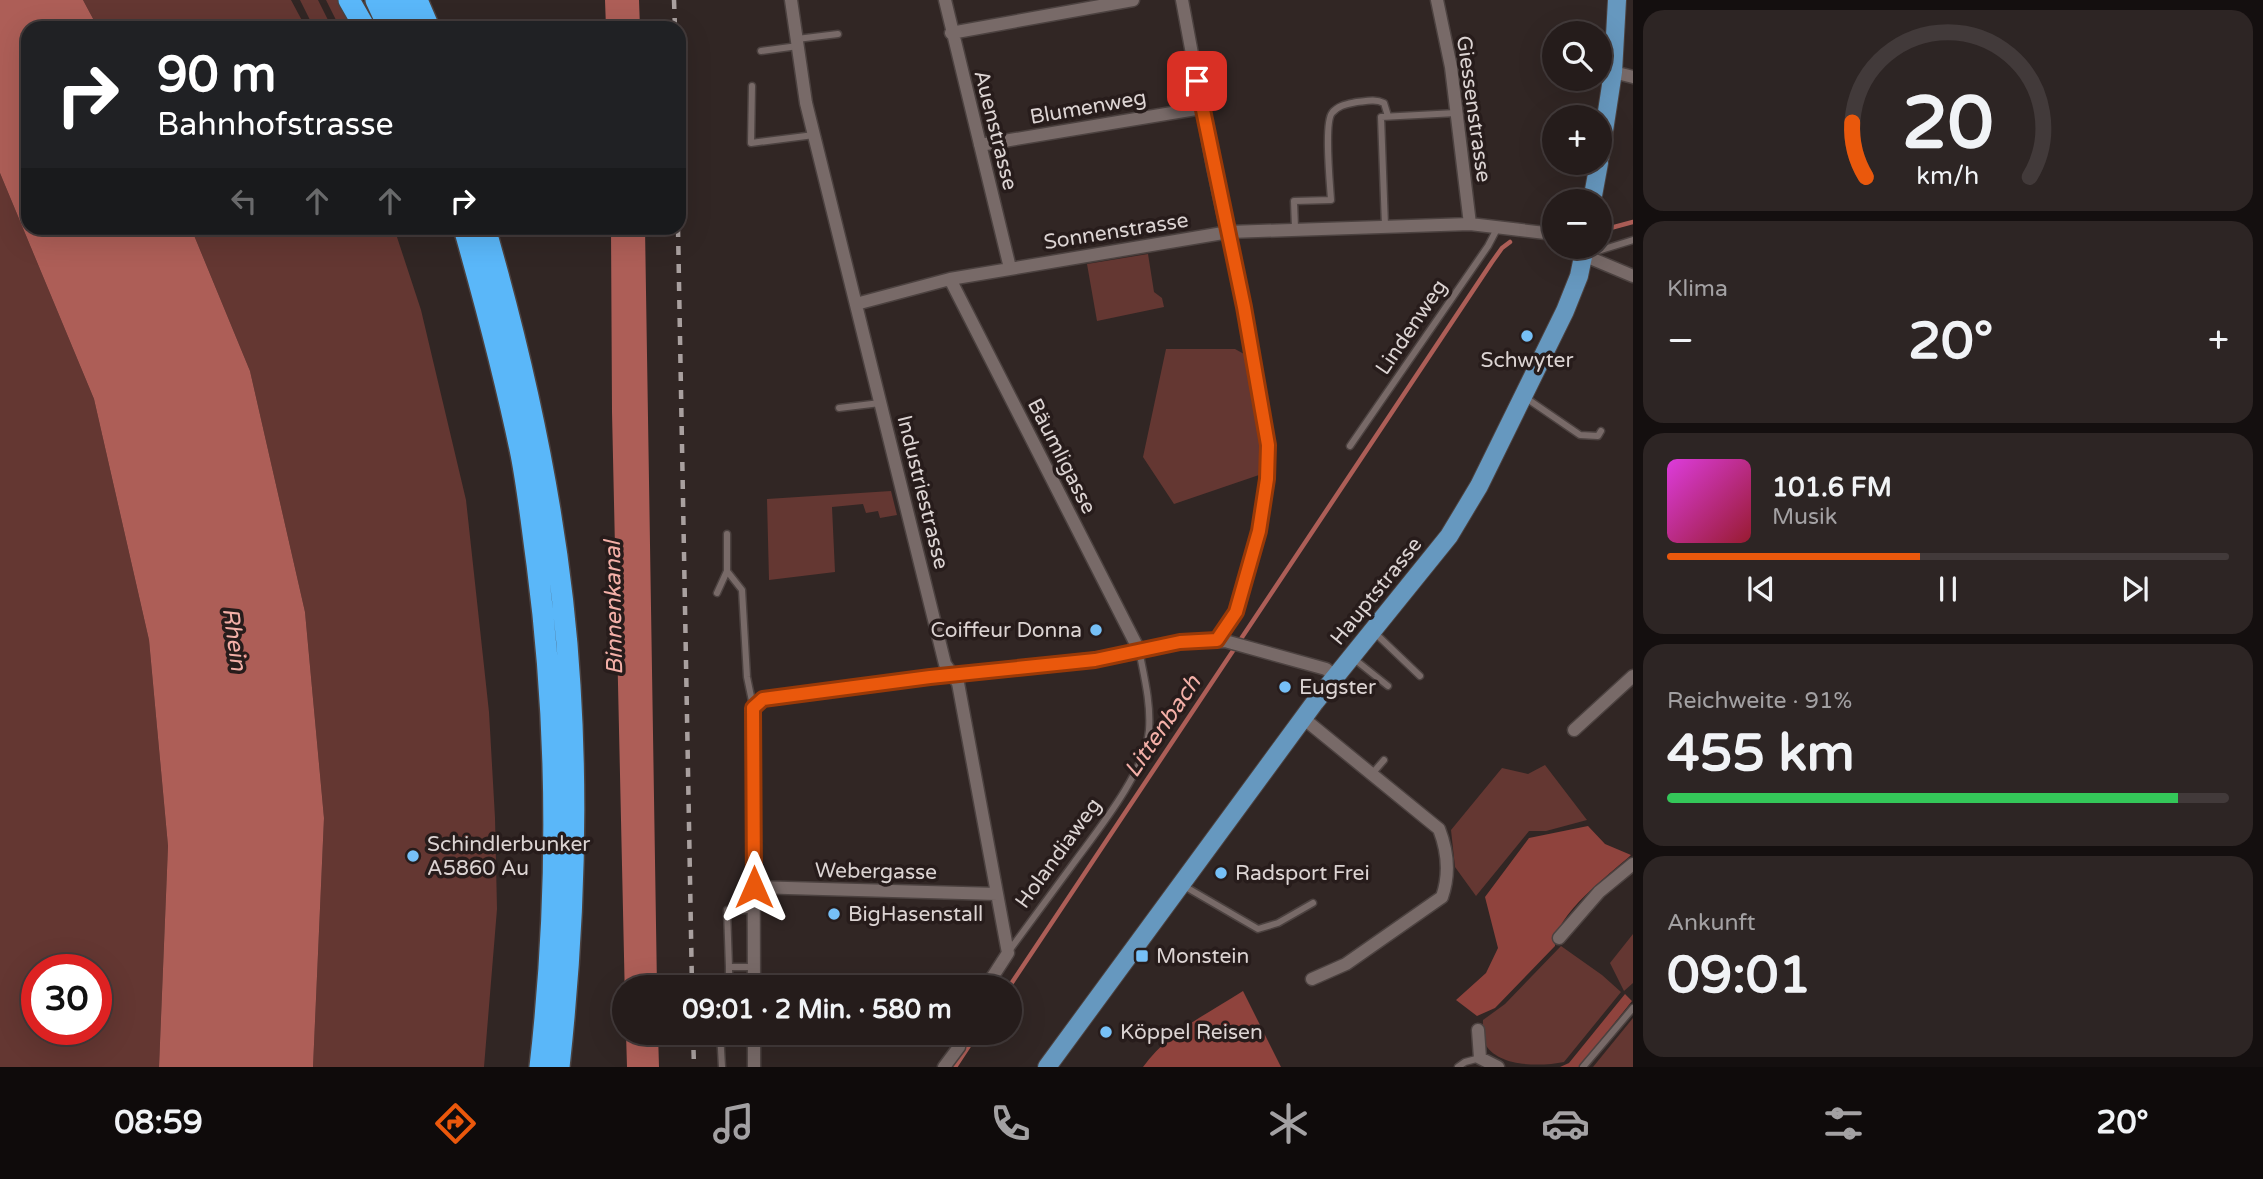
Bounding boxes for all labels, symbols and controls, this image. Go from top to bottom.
map controls [1542,21,1612,259]
button: search [1542,21,1612,91]
street label: Giessenstrasse [1451,34,1496,184]
text: 90 m [157,46,276,105]
icon: right [42,49,133,140]
pin [1167,51,1227,111]
icon: arrive [1178,62,1216,100]
street label: Auenstrasse [969,68,1023,193]
text: 20 [1902,80,1994,168]
street label: Blumenweg [1028,85,1148,130]
button: + [1542,105,1612,175]
text: Bahnhofstrasse [157,106,394,144]
text: km/h [1917,161,1979,191]
icon: left [225,182,263,220]
icon: ahead [298,182,336,220]
icon: ahead [371,182,409,220]
icon: right [444,182,482,220]
button: − [1542,189,1612,259]
street label: Sonnenstrasse [1042,208,1190,255]
street label: Lindenweg [1370,275,1452,380]
text: Klima [1667,275,1728,303]
text: 20° [1908,310,1993,373]
text: − [1667,318,1694,364]
text: + [2208,318,2229,364]
marker: Schwyter [1519,328,1535,344]
place label: Schwyter [1481,348,1573,373]
street label: Bäumligasse [1022,394,1101,518]
street label: Industriestrasse [891,413,954,572]
text: 101.6 FM [1772,472,1892,503]
text: Musik [1772,503,1837,531]
street label: Hauptstrasse [1325,532,1428,650]
water label: Binnenkanal [599,538,629,675]
icon: previous [1742,570,1780,608]
icon: pause [1929,570,1967,608]
icon: next [2116,570,2154,608]
water label: Rhein [216,606,252,673]
place label: Coiffeur Donna [930,618,1082,643]
marker: Coiffeur Donna [1088,622,1104,638]
water label: Littenbach [1118,669,1208,783]
place label: Eugster [1299,675,1376,700]
marker: Eugster [1277,679,1293,695]
text: Reichweite · 91% [1667,687,1852,715]
text: 455 km [1667,722,1855,785]
street label: Holandiaweg [1010,793,1107,913]
place label: Schindlerbunker A5860 Au [427,832,590,881]
marker: Schindlerbunker A5860 Au [405,848,421,864]
position arrow [717,850,791,924]
street label: Webergasse [815,858,937,885]
place label: Radsport Frei [1235,861,1370,886]
marker: Radsport Frei [1213,865,1229,881]
place label: BigHasenstall [848,902,983,927]
marker: BigHasenstall [826,906,842,922]
text: Ankunft [1667,909,1756,937]
place label: Monstein [1156,944,1249,969]
text: 09:01 [1667,944,1811,1007]
marker: Monstein [1134,948,1150,964]
speed limit sign: 30 [21,954,112,1045]
text: 09:01 · 2 Min. · 580 m [682,994,952,1025]
place label: Köppel Reisen [1120,1020,1263,1045]
marker: Köppel Reisen [1098,1024,1114,1040]
icon: directions [431,1099,480,1148]
icon: music [709,1099,758,1148]
icon: phone [986,1099,1035,1148]
icon: climate [1264,1099,1313,1148]
icon: car [1541,1099,1590,1148]
icon: filters [1819,1099,1868,1148]
text: 08:59 [114,1104,203,1142]
text: 20° [2096,1104,2149,1142]

